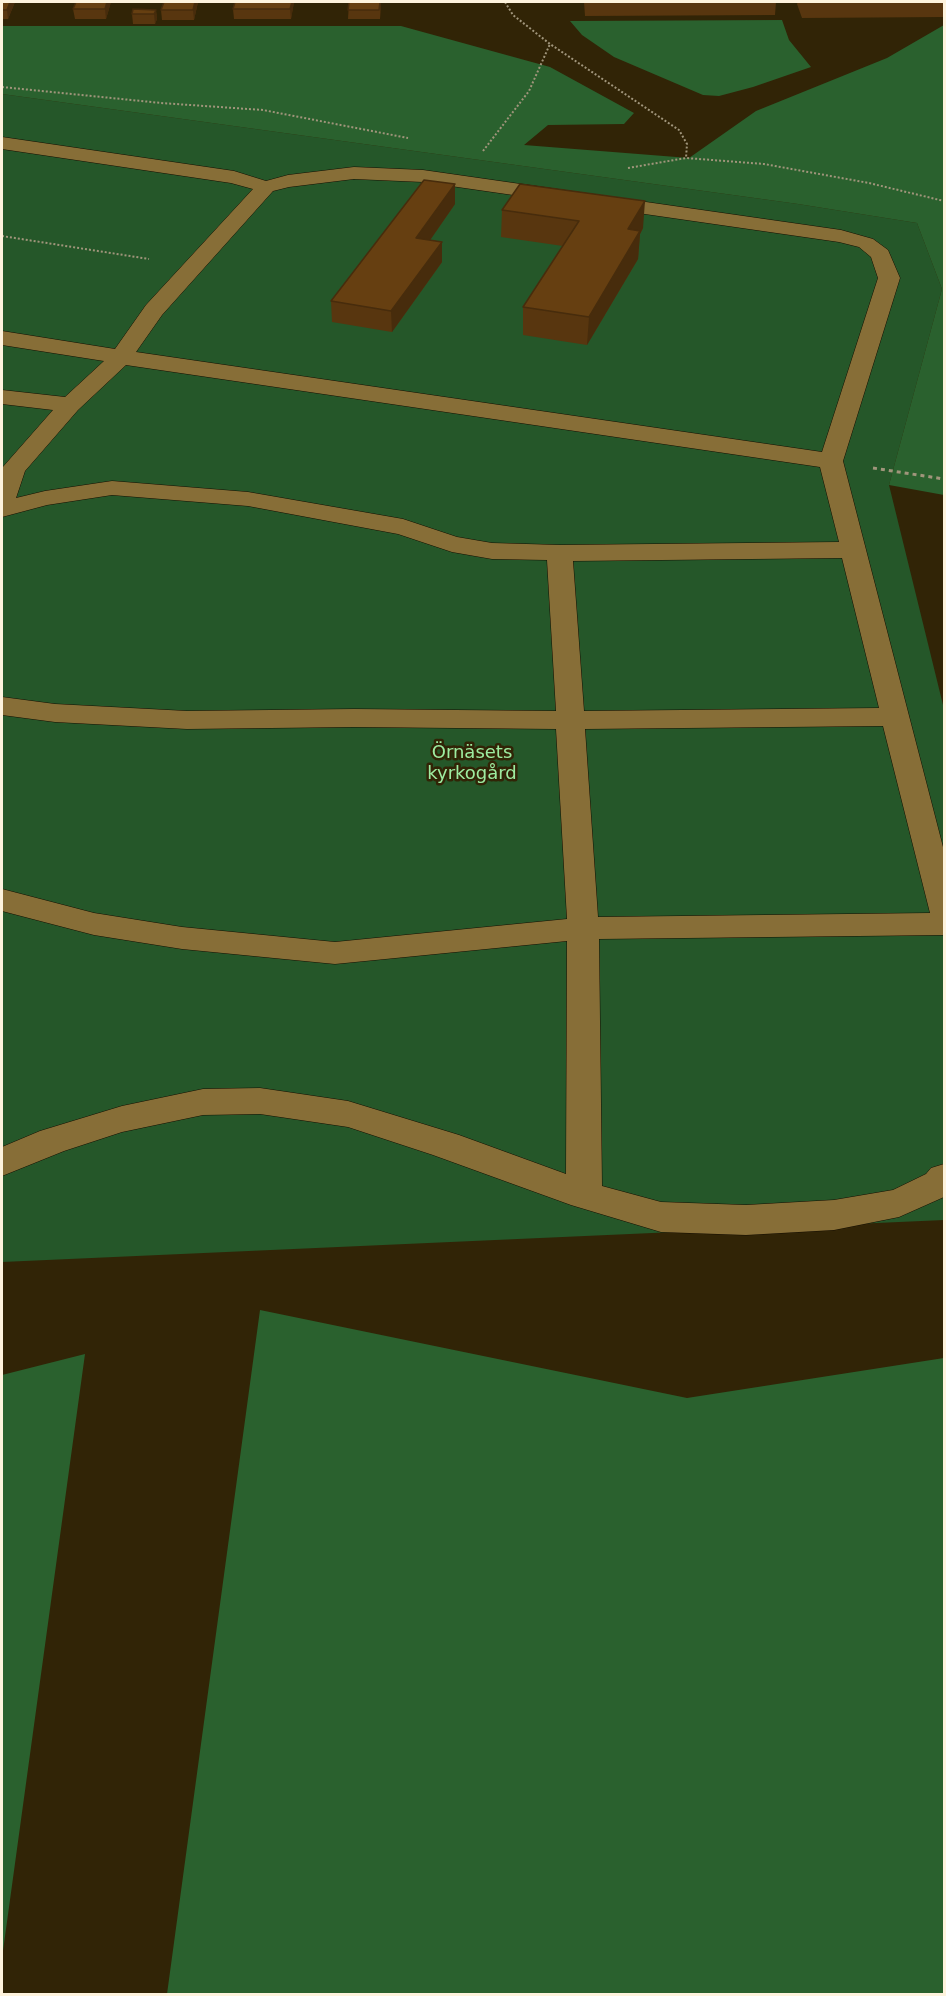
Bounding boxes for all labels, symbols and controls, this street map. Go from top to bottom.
park label: Örnäsets kyrkogård [427,742,517,784]

